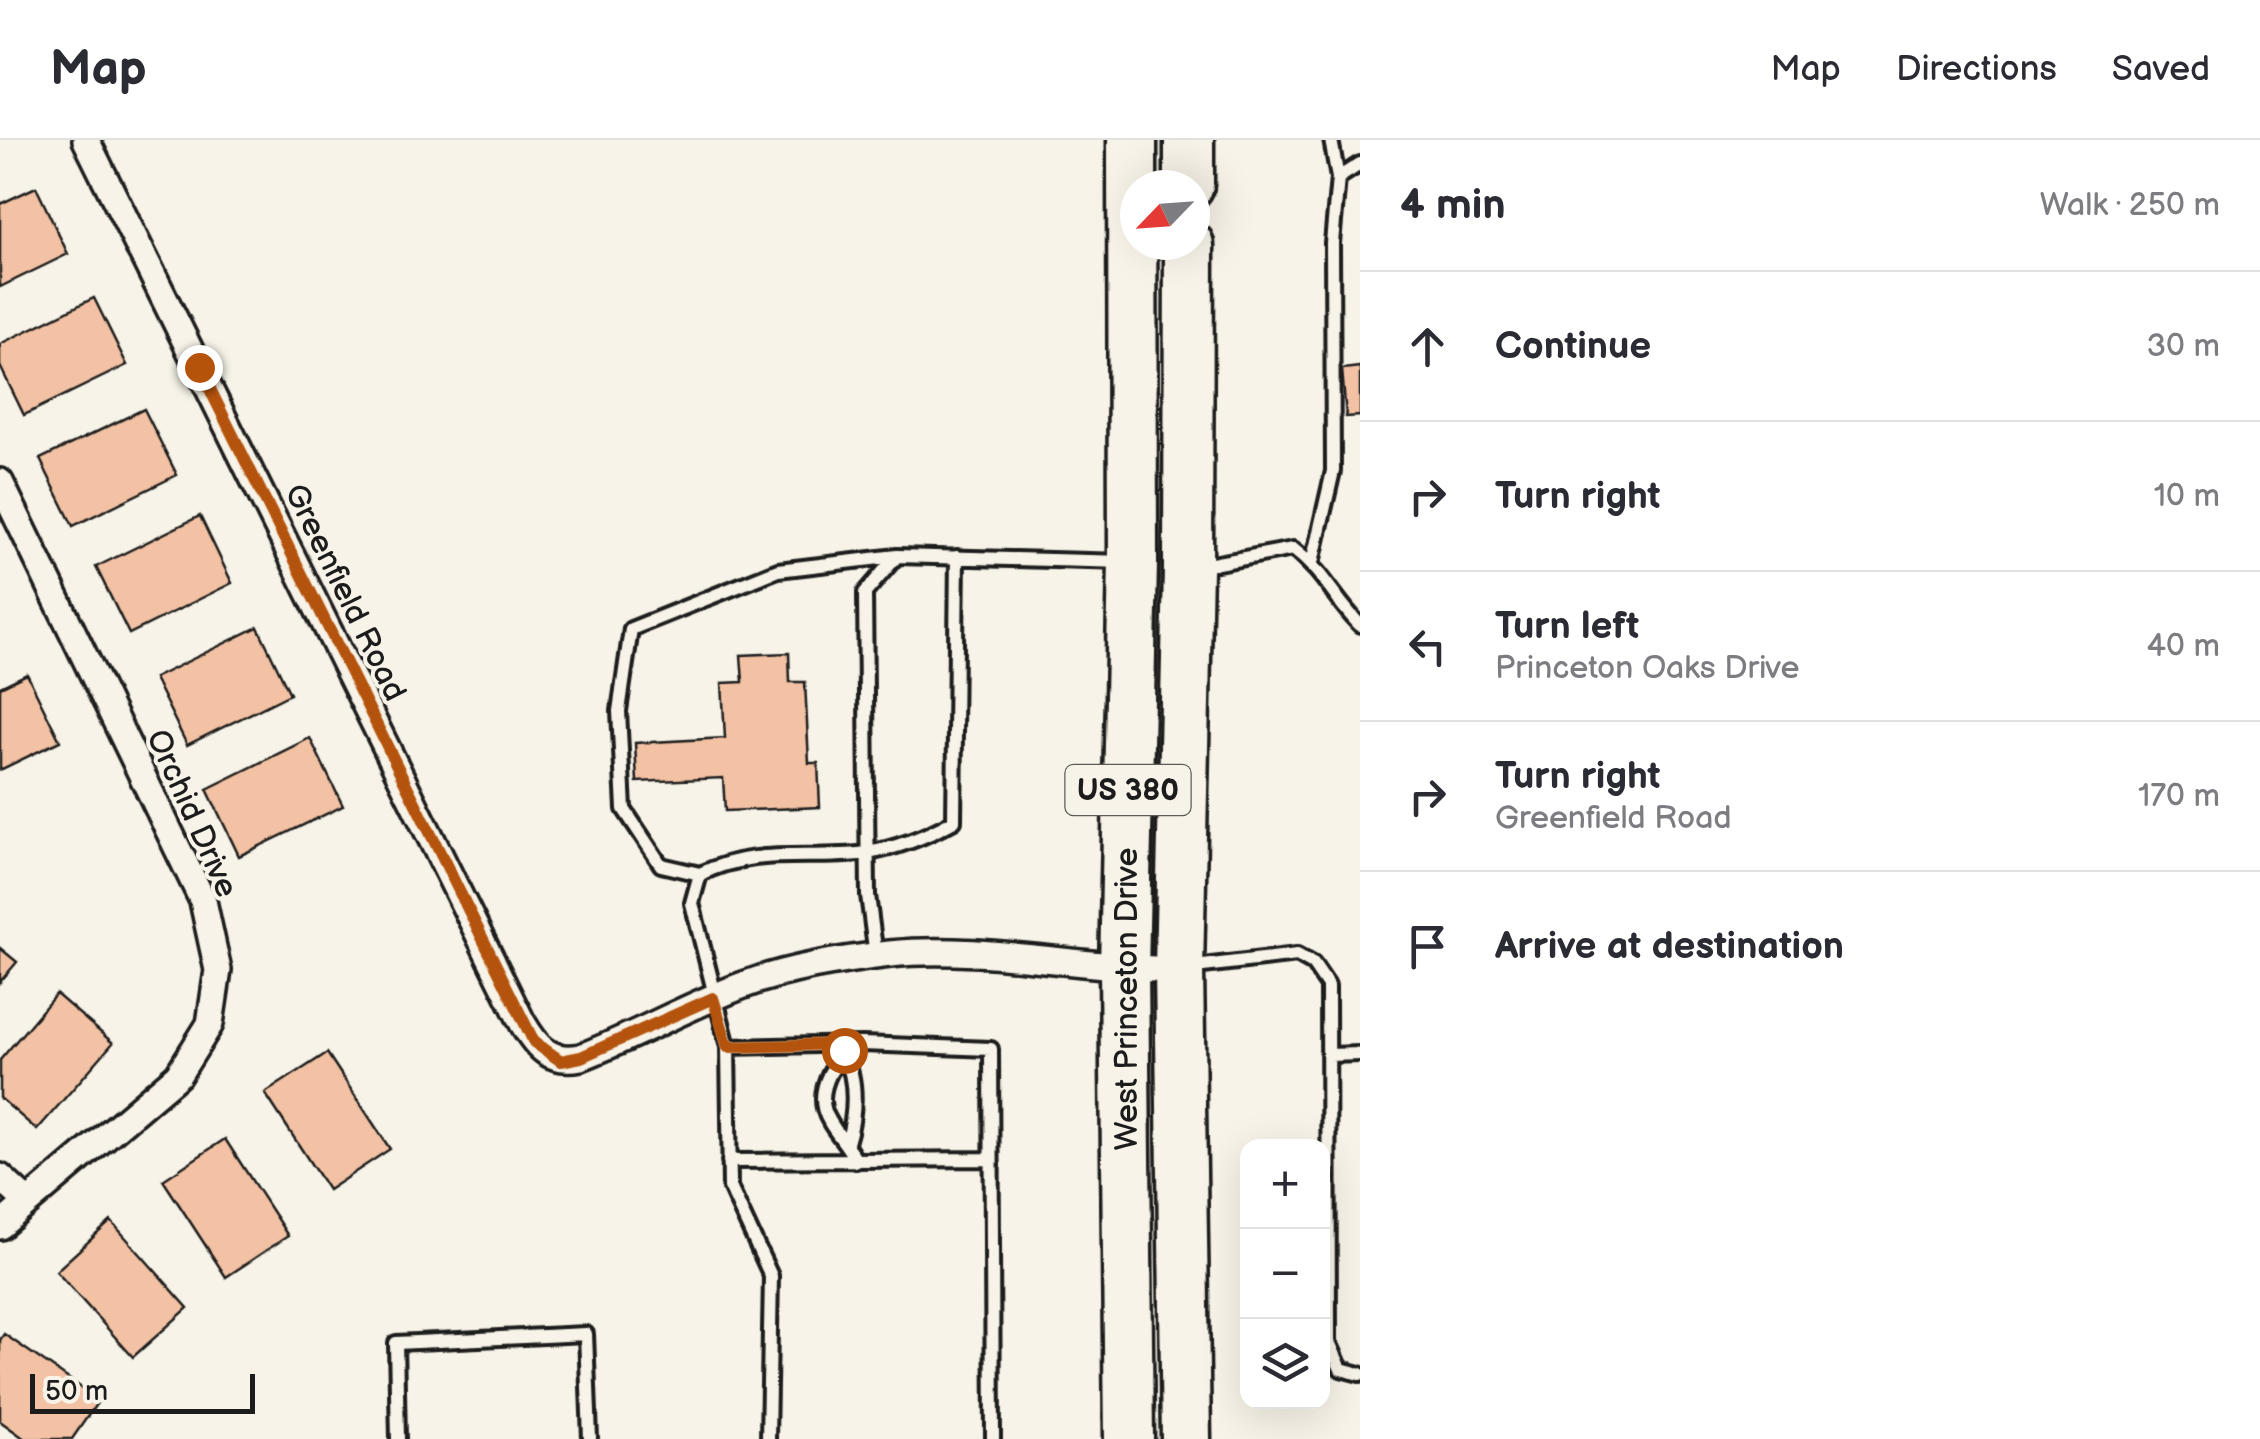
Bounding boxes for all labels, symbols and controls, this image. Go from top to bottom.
text: Map [50,41,146,98]
text: Map [1771,48,1841,91]
text: Directions [1896,48,2057,91]
text: Saved [2112,48,2210,91]
north arrow [1120,170,1210,260]
text: 4 min [1400,180,1506,231]
text: Walk · 250 m [2040,186,2220,225]
icon: ahead [1400,319,1455,374]
text: Continue [1495,324,1651,369]
text: 30 m [2146,327,2220,366]
route end [177,345,223,391]
icon: right [1400,469,1455,524]
text: Turn right [1495,474,1660,519]
text: 10 m [2154,477,2220,516]
street label: Greenfield Road [275,478,414,708]
text: Turn left [1495,604,1639,649]
icon: left [1400,619,1455,674]
text: 40 m [2147,627,2220,666]
text: Princeton Oaks Drive [1495,649,1799,688]
street label: Orchid Drive [137,724,246,904]
text: Turn right [1495,754,1660,799]
road number: US 380 [1066,765,1190,815]
icon: right [1400,769,1455,824]
text: 170 m [2138,777,2220,816]
text: Greenfield Road [1495,799,1732,838]
street label: West Princeton Drive [1108,848,1147,1150]
icon: arrive [1400,919,1455,974]
text: Arrive at destination [1495,924,1844,969]
route start [822,1028,868,1074]
map controls [1240,1139,1330,1409]
button: + [1240,1139,1330,1229]
button: − [1240,1229,1330,1319]
button: layers [1240,1319,1330,1409]
scale bar [30,1369,255,1414]
text: 50 m [45,1375,108,1408]

